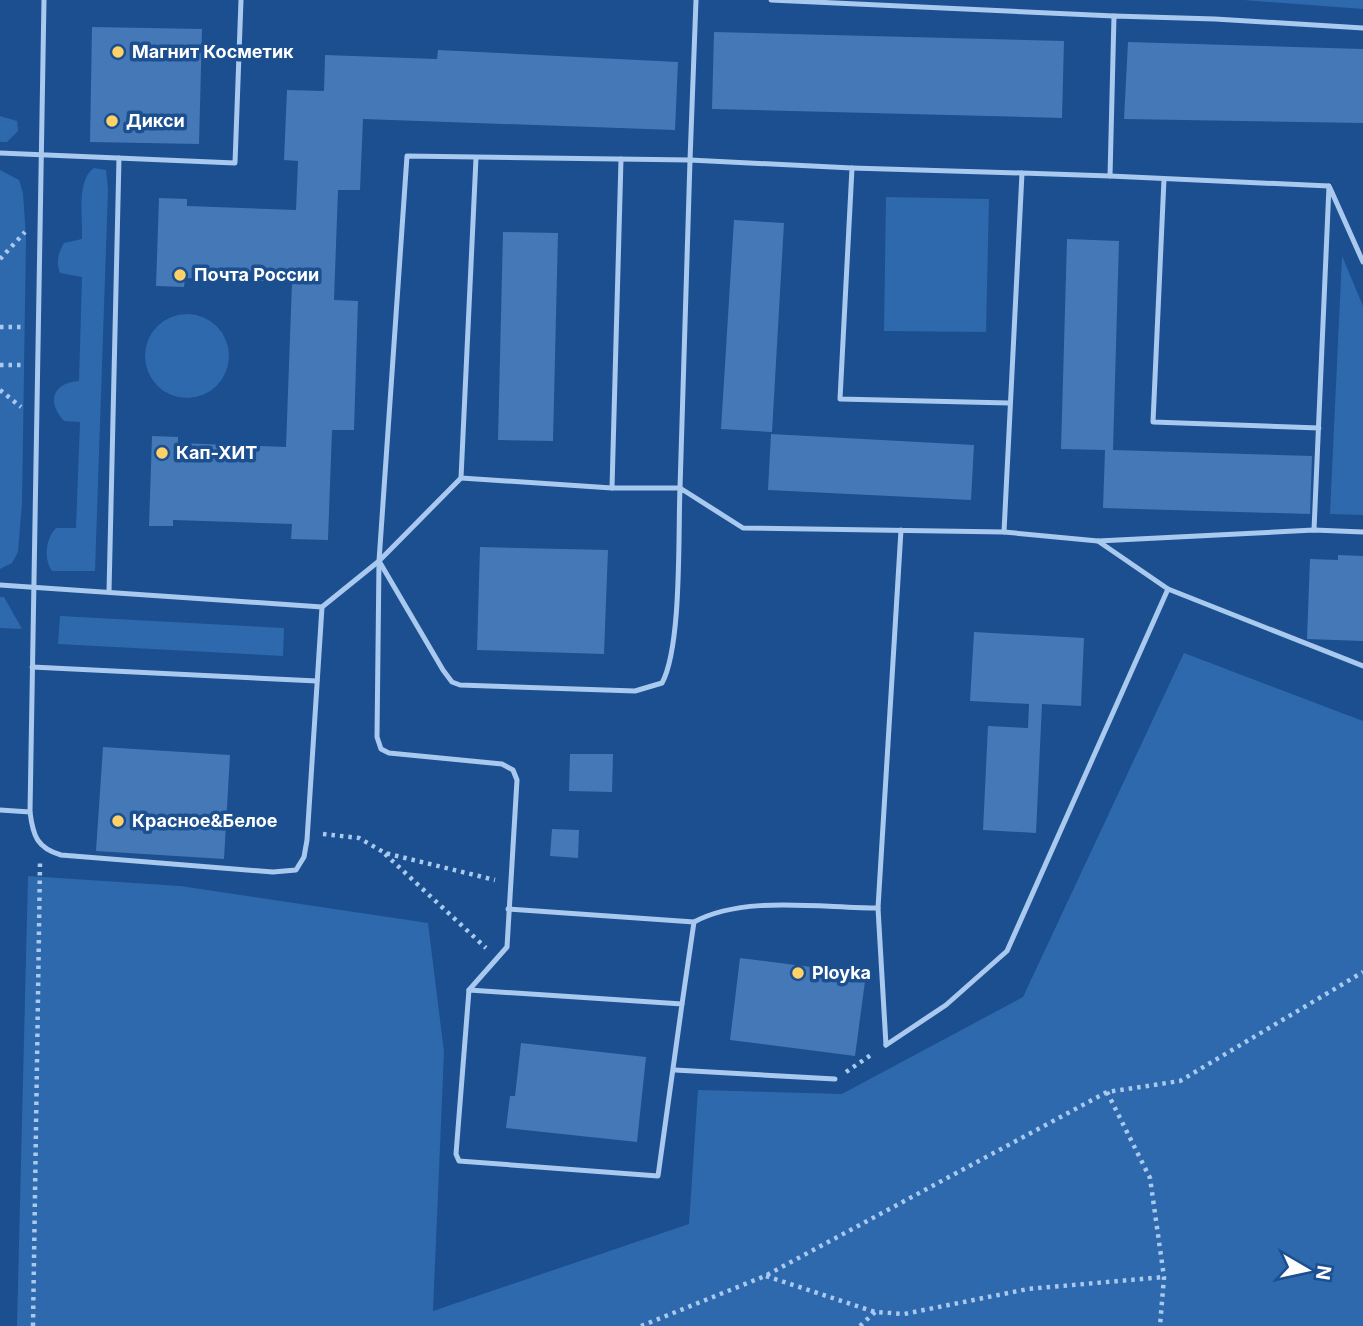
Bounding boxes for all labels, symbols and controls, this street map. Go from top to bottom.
place label: Магнит Косметик [132,41,294,62]
marker: Магнит Косметик [110,44,126,60]
place label: Дикси [126,110,185,131]
marker: Дикси [104,113,120,129]
place label: Почта России [194,264,319,285]
marker: Почта России [172,267,188,283]
place label: Кап-ХИТ [176,442,257,463]
marker: Кап-ХИТ [154,445,170,461]
place label: Красное&Белое [132,810,278,831]
marker: Красное&Белое [110,813,126,829]
place label: Ployka [812,962,871,983]
marker: Ployka [790,965,806,981]
north arrow [1272,1235,1342,1305]
text: N [1311,1264,1336,1282]

